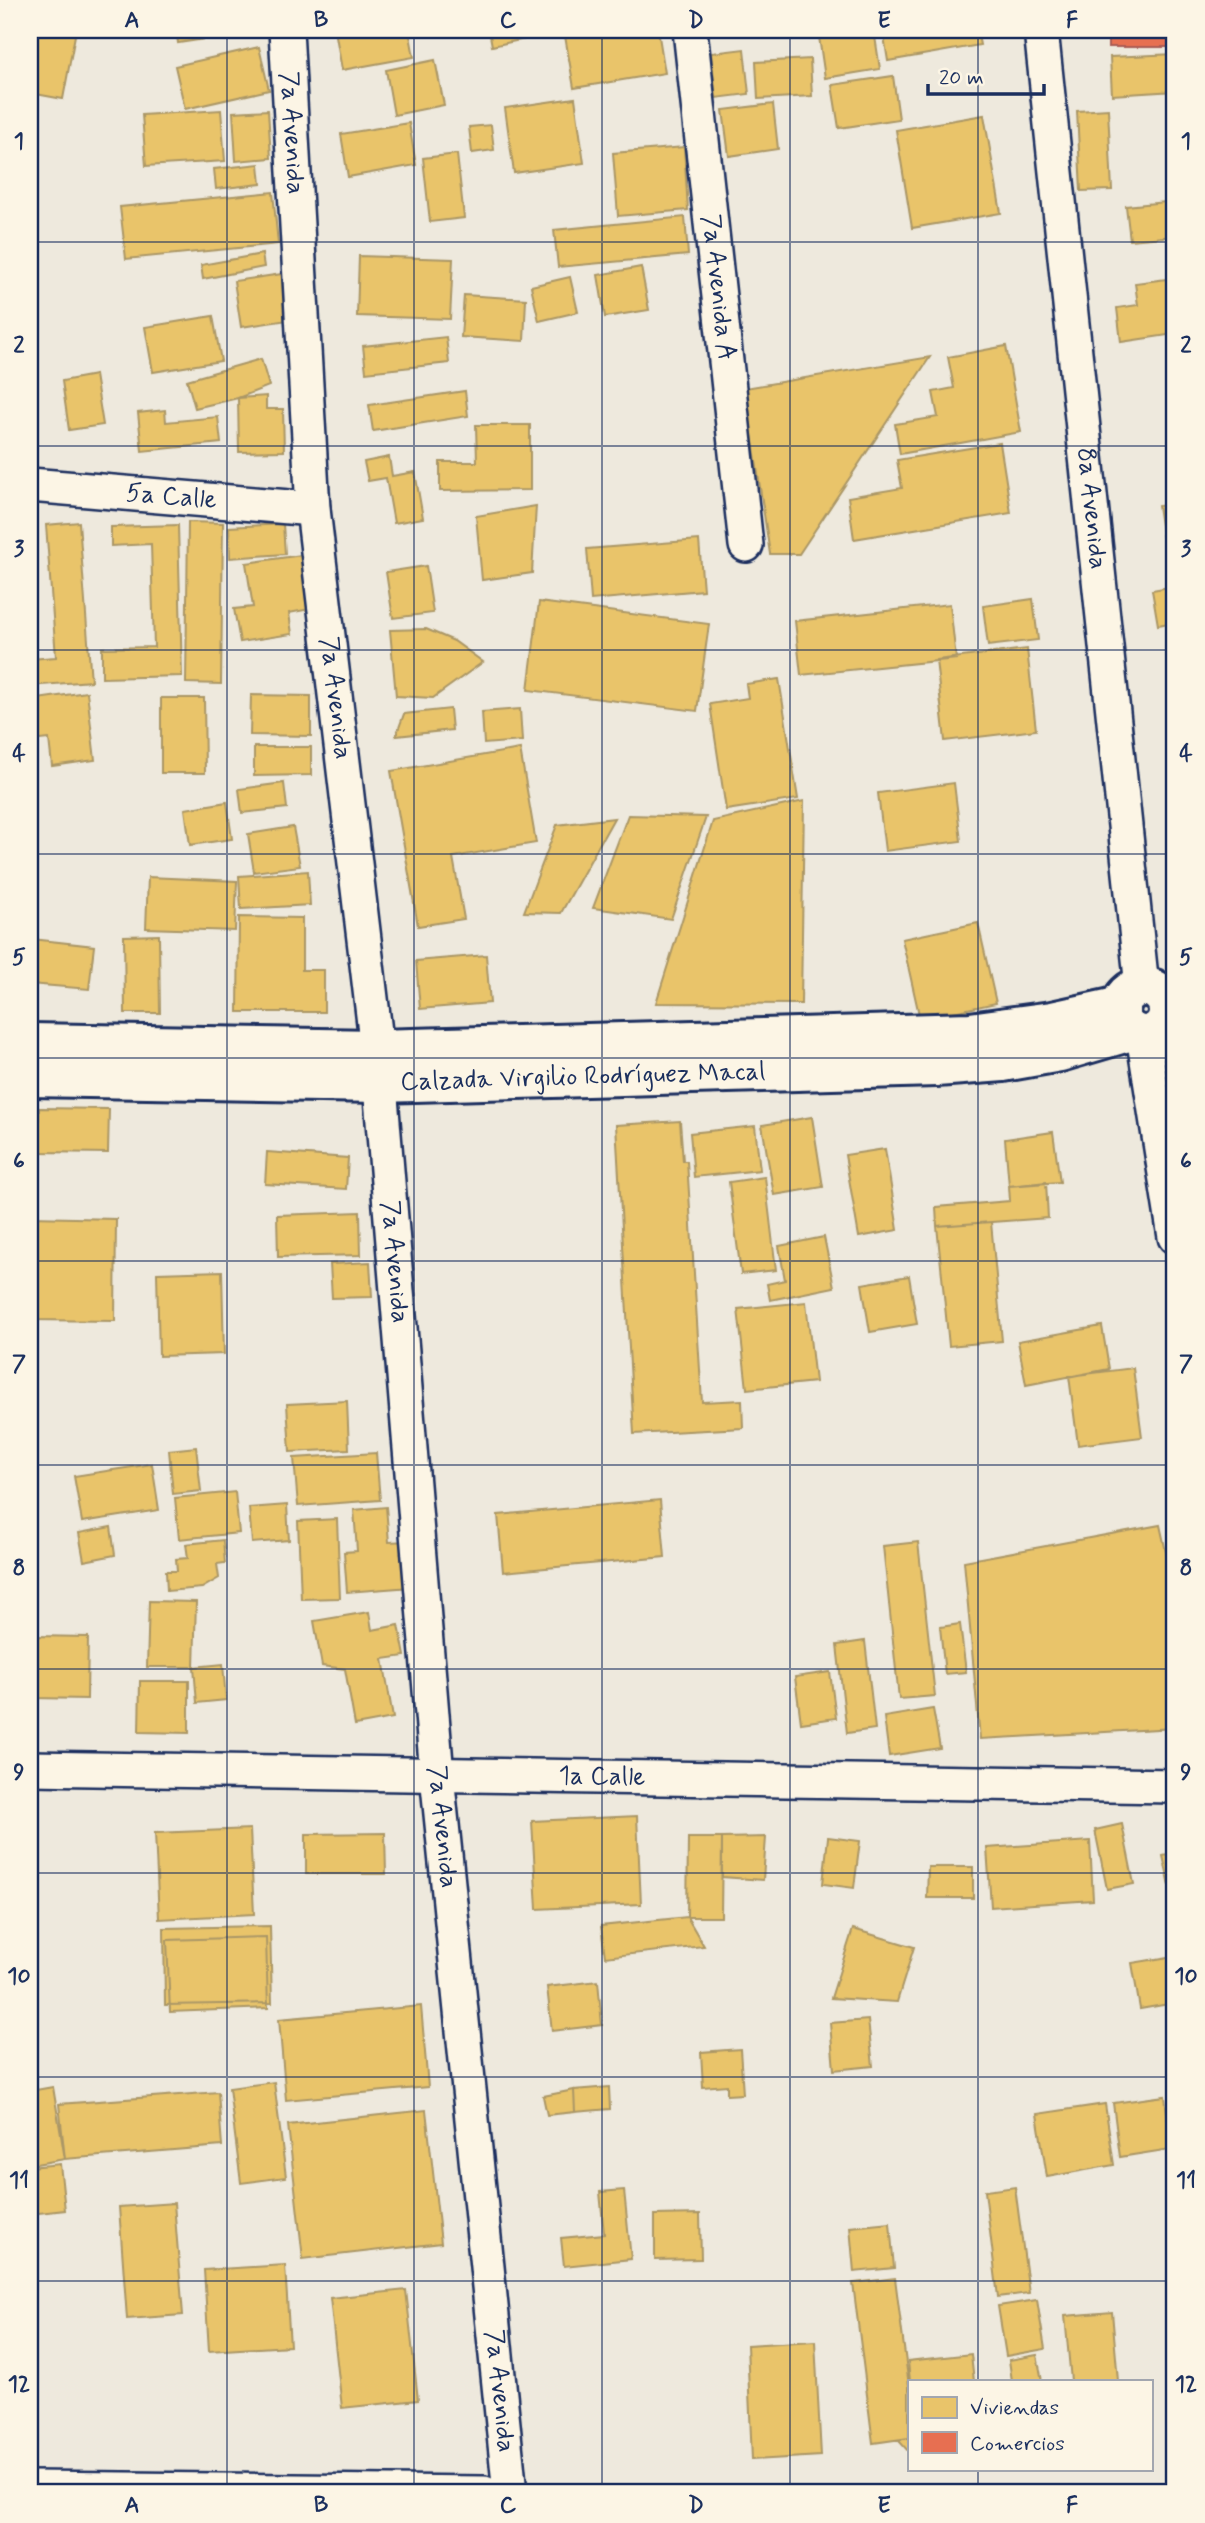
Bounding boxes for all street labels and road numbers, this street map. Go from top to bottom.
street label: 7a Avenida [271,70,312,195]
street label: 7a Avenida A [693,212,743,362]
street label: 8a Avenida [1068,446,1115,571]
street label: 5a Calle [125,476,218,518]
street label: 7a Avenida [311,635,360,761]
street label: Calzada Virgilio Rodríguez Macal [400,1055,766,1099]
street label: 7a Avenida [373,1199,417,1325]
street label: 1a Calle [558,1759,646,1795]
street label: 7a Avenida [419,1764,465,1890]
street label: 7a Avenida [476,2328,523,2454]

